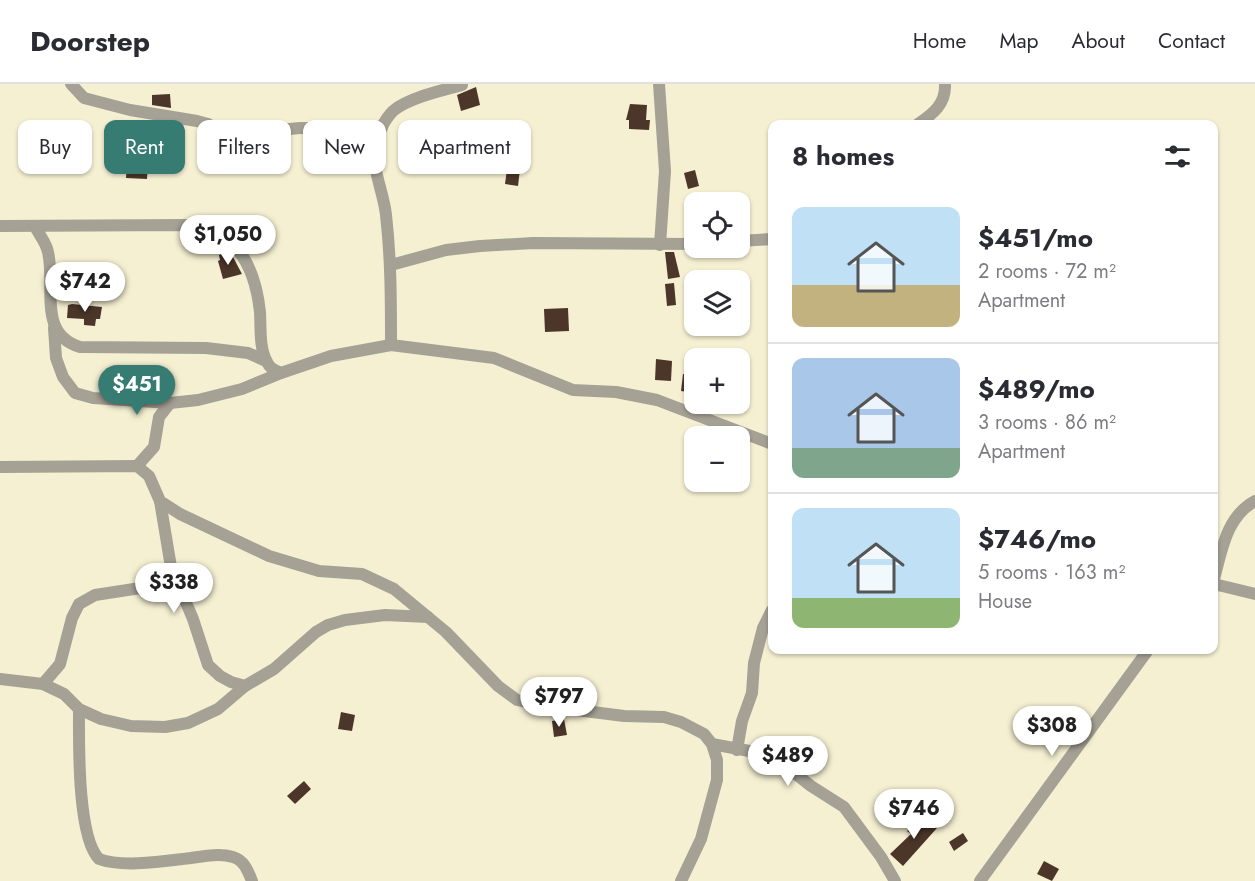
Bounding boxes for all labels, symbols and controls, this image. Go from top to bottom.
text: Doorstep [30,21,150,62]
text: Home [913,26,966,56]
text: Map [999,26,1039,56]
text: About [1072,26,1125,56]
text: Contact [1158,26,1225,56]
chip: Buy [18,120,92,174]
chip: Rent [104,120,185,174]
chip: Filters [197,120,291,174]
chip: New [303,120,386,174]
chip: Apartment [398,120,531,174]
text: 8 homes [792,137,894,175]
icon: filters [1161,140,1194,173]
map controls [684,192,750,492]
button: locate [684,192,750,258]
pin: $1,050 [179,215,277,266]
text: $451/mo [978,219,1093,257]
text: $1,050 [194,220,262,249]
icon: home [840,231,912,303]
text: 2 rooms · 72 m² [978,257,1116,286]
pin: $742 [49,262,121,313]
text: $742 [59,267,111,296]
button: layers [684,270,750,336]
text: Apartment [978,286,1065,315]
button: + [684,348,750,414]
pin: $451 [101,365,173,416]
text: $451 [112,370,162,399]
text: $489/mo [978,370,1095,408]
icon: home [840,382,912,454]
text: 3 rooms · 86 m² [978,408,1116,437]
button: − [684,426,750,492]
text: Apartment [978,437,1065,466]
text: $746/mo [978,520,1096,558]
icon: home [840,532,912,604]
text: 5 rooms · 163 m² [978,558,1125,587]
pin: $338 [138,563,210,614]
text: $338 [149,568,199,597]
text: House [978,587,1032,616]
pin: $797 [523,677,595,728]
text: $797 [534,682,584,711]
pin: $308 [1016,706,1088,757]
text: $308 [1027,711,1077,740]
pin: $489 [752,736,824,787]
text: $489 [762,741,814,770]
pin: $746 [878,789,950,840]
text: $746 [888,794,940,823]

